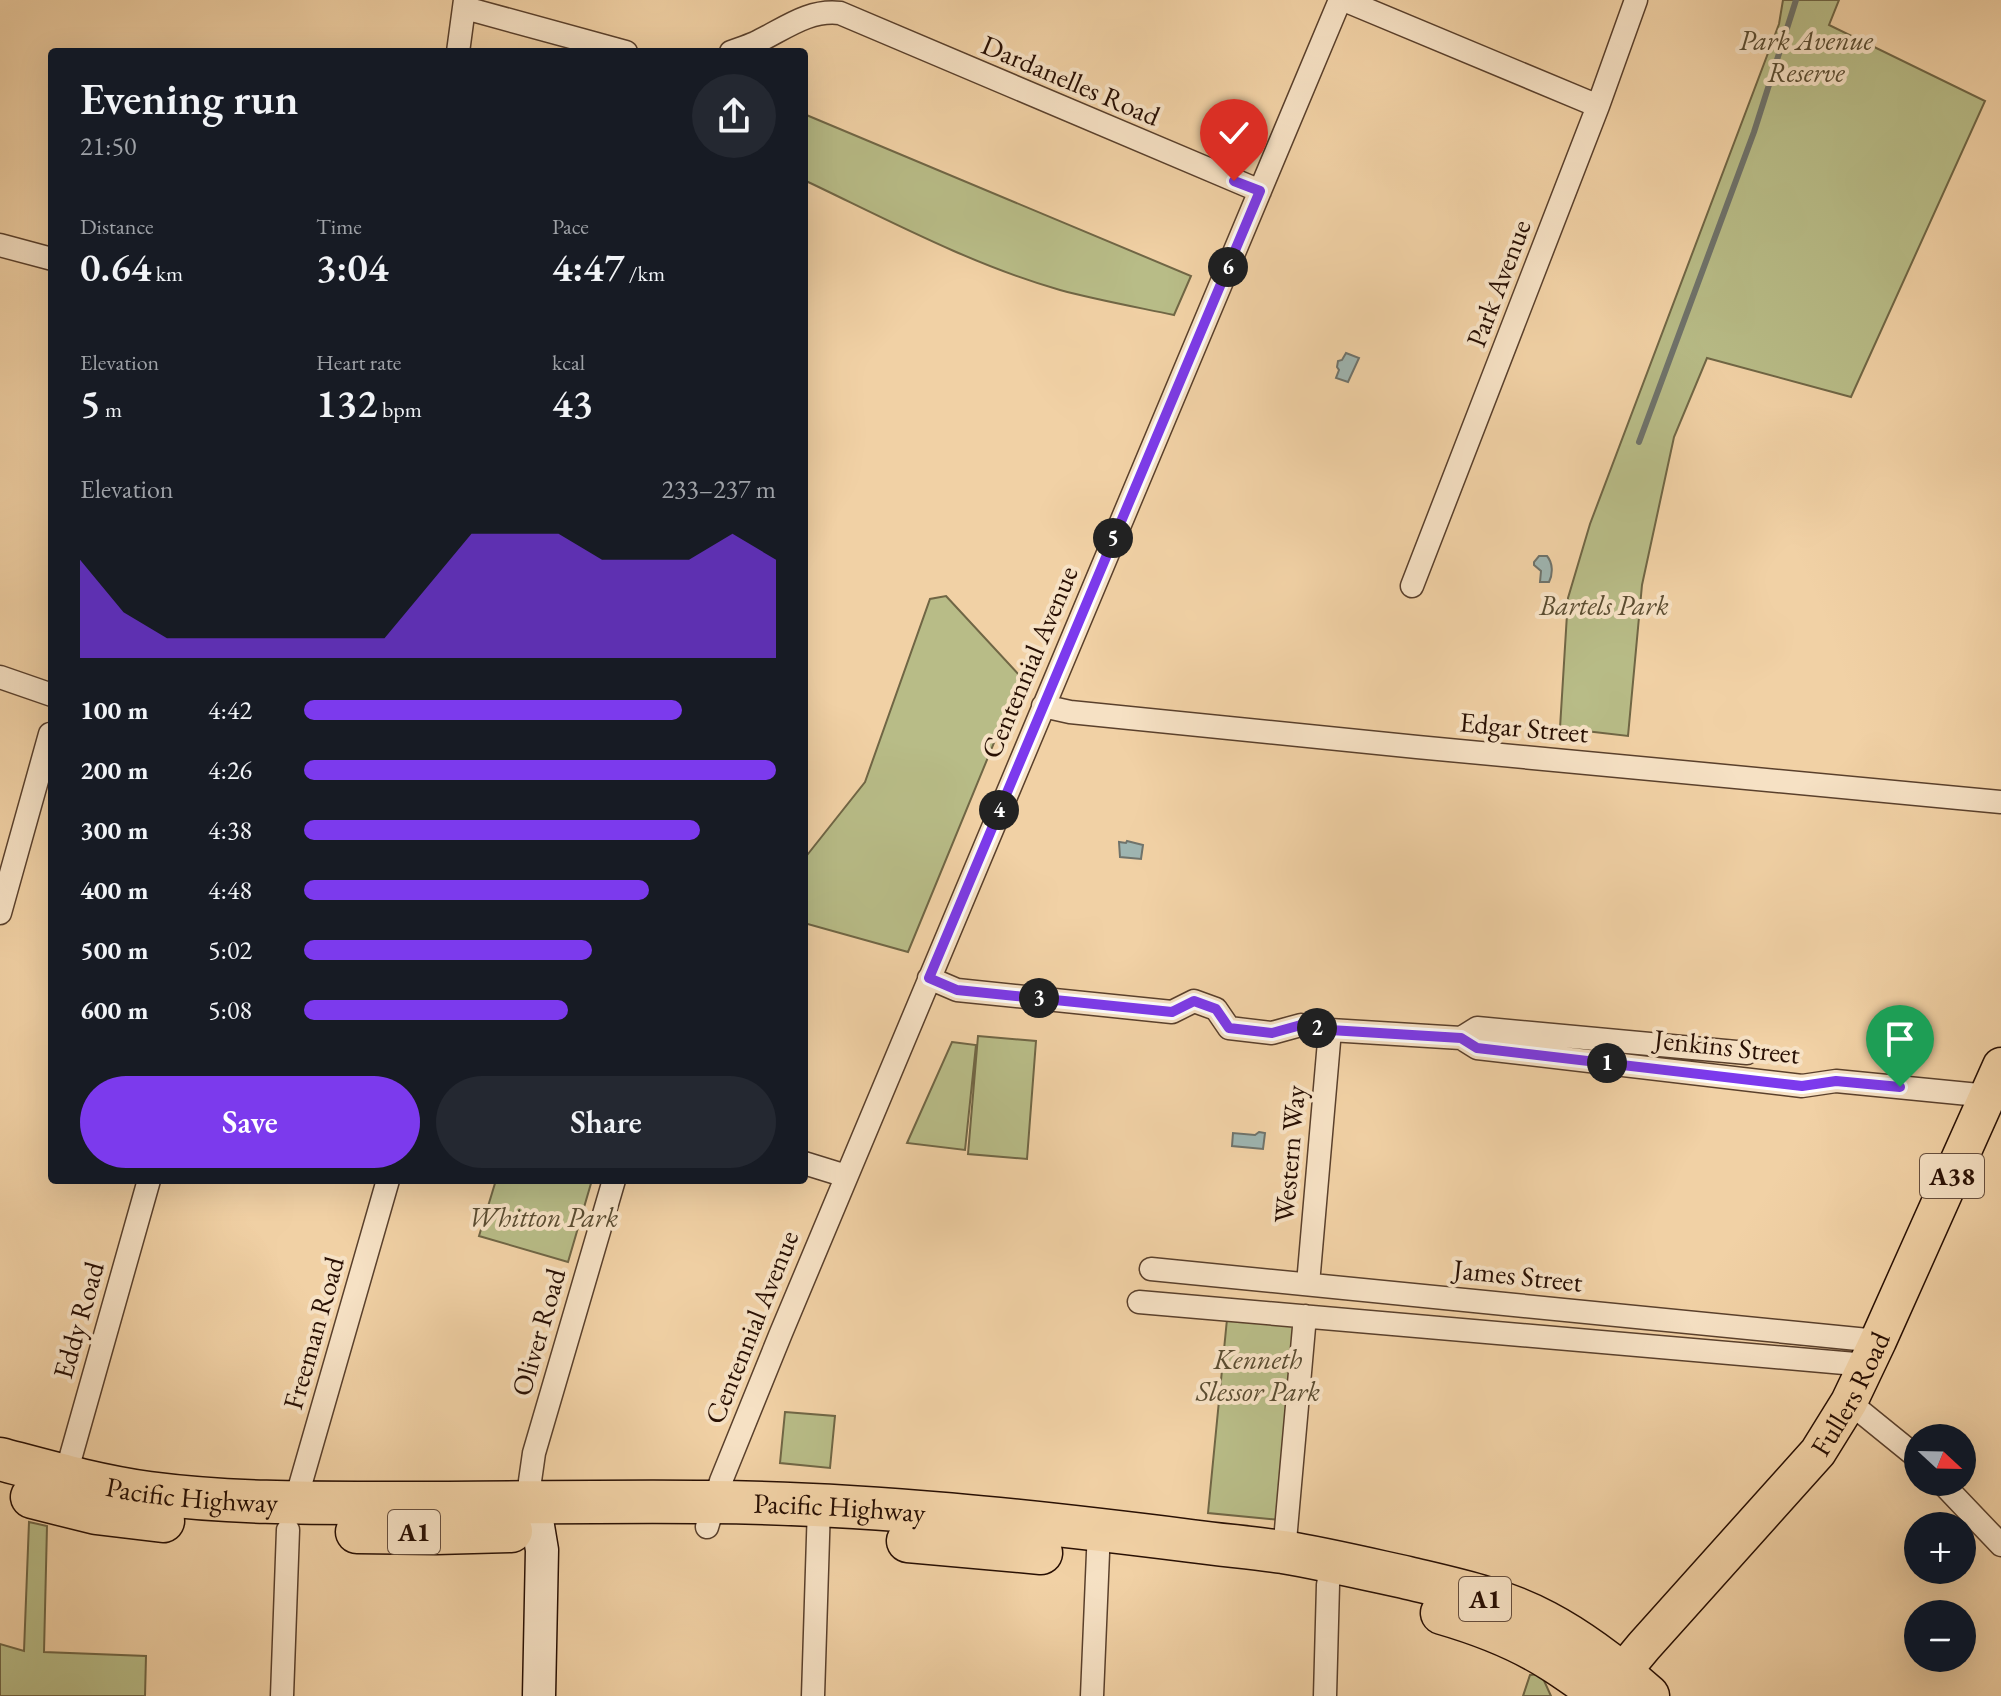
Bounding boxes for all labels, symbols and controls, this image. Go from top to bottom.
park label: Park Avenue Reserve [1739,22,1874,90]
street label: Dardanelles Road [976,26,1166,134]
text: Evening run [80,70,299,127]
button: share [692,74,776,158]
pin [1200,99,1268,181]
icon: check [1212,111,1256,155]
text: 21:50 [80,129,136,163]
text: Distance [80,212,153,241]
text: Time [316,212,362,241]
text: Pace [552,212,589,241]
street label: Park Avenue [1457,214,1539,352]
text: 0.64 [80,241,151,293]
text: 3:04 [316,241,388,293]
text: 4:47 [552,241,624,293]
pin: 6 [1208,247,1248,287]
text: 6 [1222,252,1234,281]
text: km [151,259,183,288]
text: /km [624,259,665,288]
text: Elevation [80,348,159,377]
text: Heart rate [316,348,401,377]
text: kcal [552,348,585,377]
text: 5 [80,377,101,429]
text: 132 [316,377,378,429]
text: 43 [552,377,593,429]
text: m [101,395,122,424]
text: bpm [378,395,422,424]
text: Elevation [80,472,174,506]
text: 233–237 m [661,472,776,506]
pin: 5 [1093,518,1133,558]
text: 5 [1107,523,1119,552]
street label: Centennial Avenue [972,560,1086,764]
park label: Bartels Park [1538,587,1669,623]
text: 100 m [80,693,148,727]
text: 4:42 [208,693,252,727]
street label: Edgar Street [1458,703,1590,751]
text: 200 m [80,753,148,787]
text: 4:26 [208,753,252,787]
pin: 4 [979,790,1019,830]
text: 4 [993,795,1005,824]
text: 300 m [80,813,148,847]
text: 4:38 [208,813,252,847]
text: 400 m [80,873,148,907]
text: 4:48 [208,873,252,907]
text: 500 m [80,933,148,967]
text: 5:02 [208,933,252,967]
pin: 3 [1019,978,1059,1018]
text: 3 [1033,983,1045,1012]
text: 600 m [80,993,148,1027]
text: 5:08 [208,993,252,1027]
pin [1866,1005,1934,1087]
pin: 2 [1297,1008,1337,1048]
text: 2 [1311,1013,1323,1042]
icon: arrive [1878,1017,1922,1061]
street label: Jenkins Street [1650,1020,1802,1072]
pin: 1 [1587,1043,1627,1083]
text: 1 [1601,1048,1613,1077]
button: Save [80,1076,420,1168]
button: Share [436,1076,776,1168]
street label: Western Way [1265,1083,1313,1224]
road number: A38 [1920,1154,1984,1198]
park label: Whitton Park [468,1199,618,1235]
street label: Centennial Avenue [696,1225,806,1429]
street label: James Street [1450,1250,1585,1300]
street label: Freeman Road [274,1252,352,1414]
street label: Eddy Road [44,1257,112,1383]
street label: Oliver Road [503,1263,574,1400]
street label: Fullers Road [1802,1325,1898,1462]
park label: Kenneth Slessor Park [1195,1341,1320,1409]
north arrow [1904,1424,1976,1496]
map controls [1904,1424,1976,1672]
street label: Pacific Highway [103,1468,279,1520]
street label: Pacific Highway [753,1485,928,1530]
road number: A1 [388,1510,440,1554]
button: + [1904,1512,1976,1584]
road number: A1 [1459,1577,1511,1621]
button: − [1904,1600,1976,1672]

